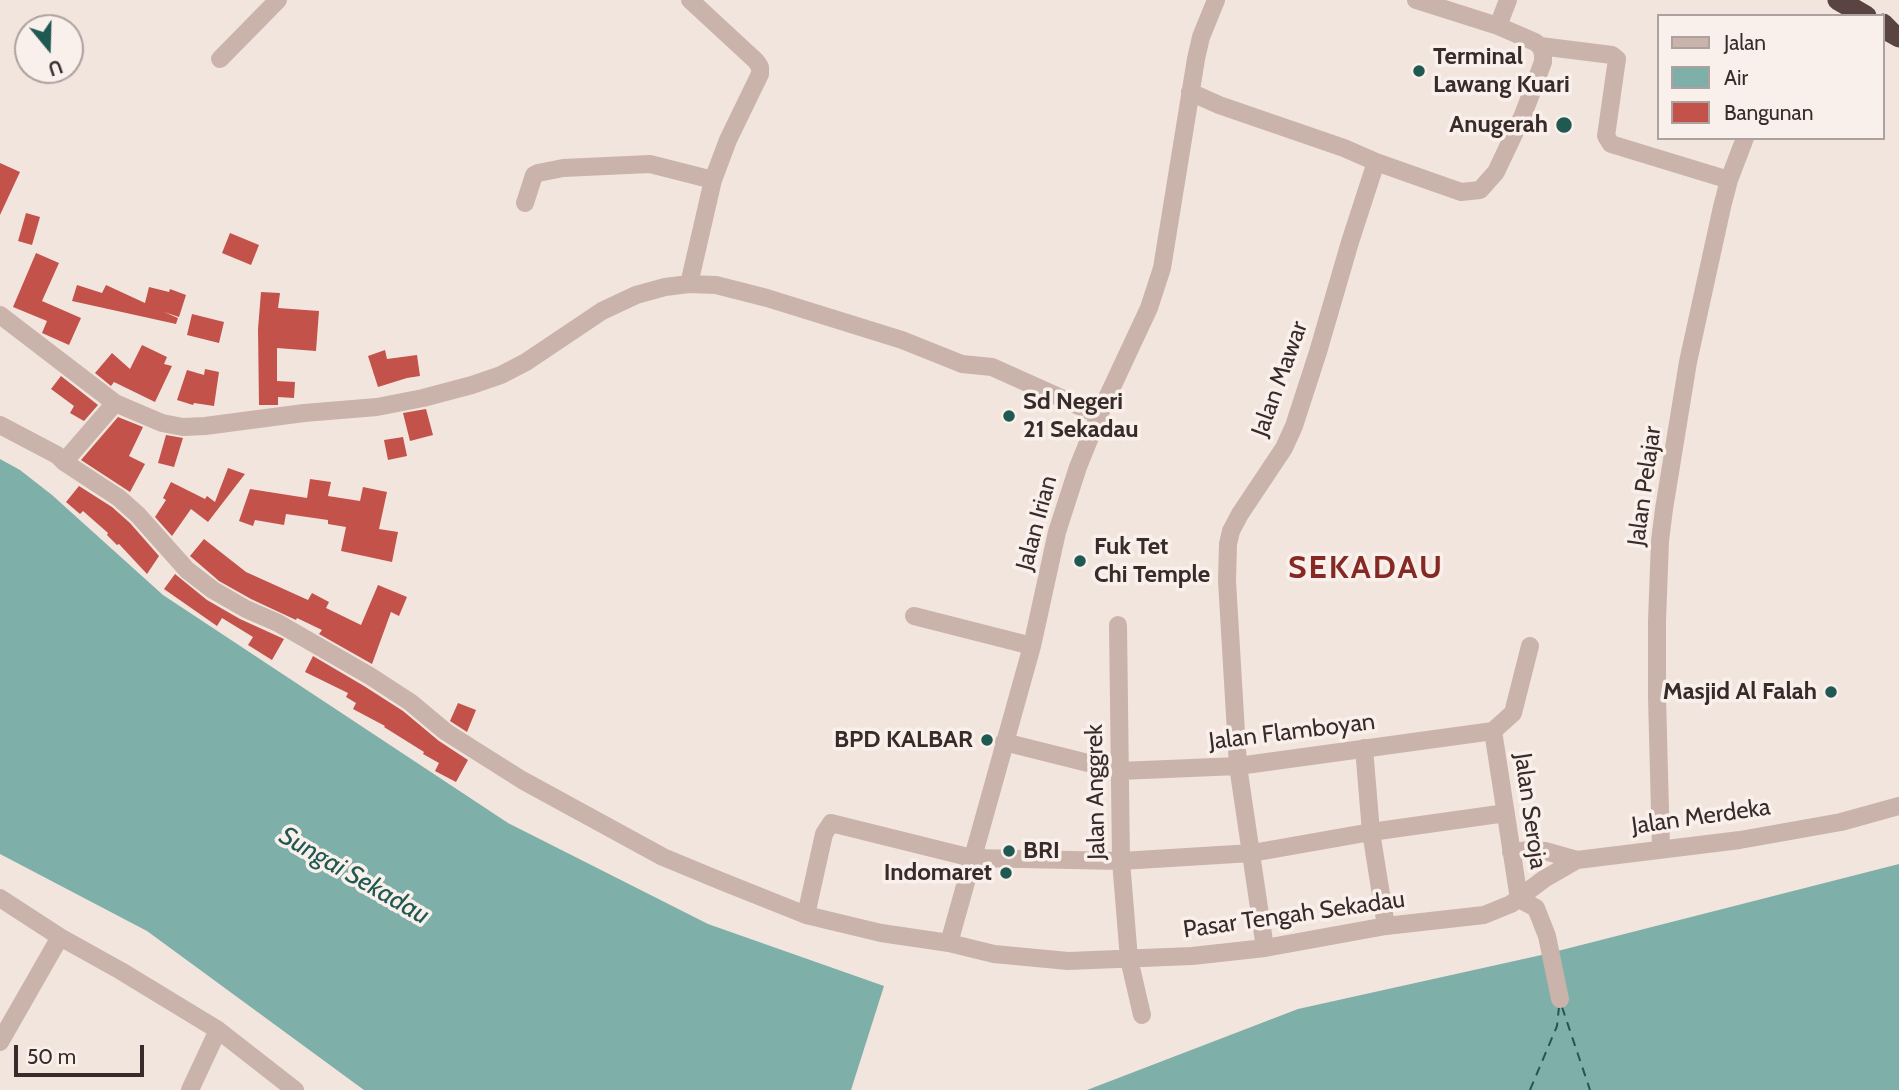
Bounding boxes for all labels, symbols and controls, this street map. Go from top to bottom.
north arrow [14,14,84,84]
legend [1658,14,1885,140]
text: Jalan [1724,30,1766,55]
place label: Terminal Lawang Kuari [1433,43,1570,99]
text: U [45,54,66,81]
marker: Terminal Lawang Kuari [1411,63,1427,79]
text: Air [1724,65,1748,90]
text: Bangunan [1724,100,1813,125]
place label: Anugerah [1449,111,1548,139]
marker: Anugerah [1554,115,1574,135]
street label: Jalan Mawar [1246,318,1314,440]
place label: Sd Negeri 21 Sekadau [1023,388,1139,444]
marker: Sd Negeri 21 Sekadau [1001,408,1017,424]
street label: Jalan Pelajar [1622,424,1668,548]
street label: Jalan Irian [1011,472,1063,574]
place label: Fuk Tet Chi Temple [1094,533,1210,589]
district label: SEKADAU [1289,550,1443,588]
marker: Fuk Tet Chi Temple [1072,553,1088,569]
place label: Masjid Al Falah [1663,678,1817,706]
marker: Masjid Al Falah [1823,684,1839,700]
street label: Jalan Flamboyan [1207,708,1377,756]
street label: Jalan Anggrek [1080,724,1112,860]
place label: BPD KALBAR [834,726,973,754]
marker: BPD KALBAR [979,732,995,748]
street label: Jalan Seroja [1508,751,1552,871]
street label: Jalan Merdeka [1630,793,1772,841]
water label: Sungai Sekadau [273,820,435,932]
place label: BRI [1023,837,1060,865]
marker: BRI [1001,843,1017,859]
place label: Indomaret [884,859,992,887]
marker: Indomaret [998,865,1014,881]
street label: Pasar Tengah Sekadau [1181,885,1407,945]
scale bar [18,1030,147,1074]
text: 50 m [27,1044,76,1069]

